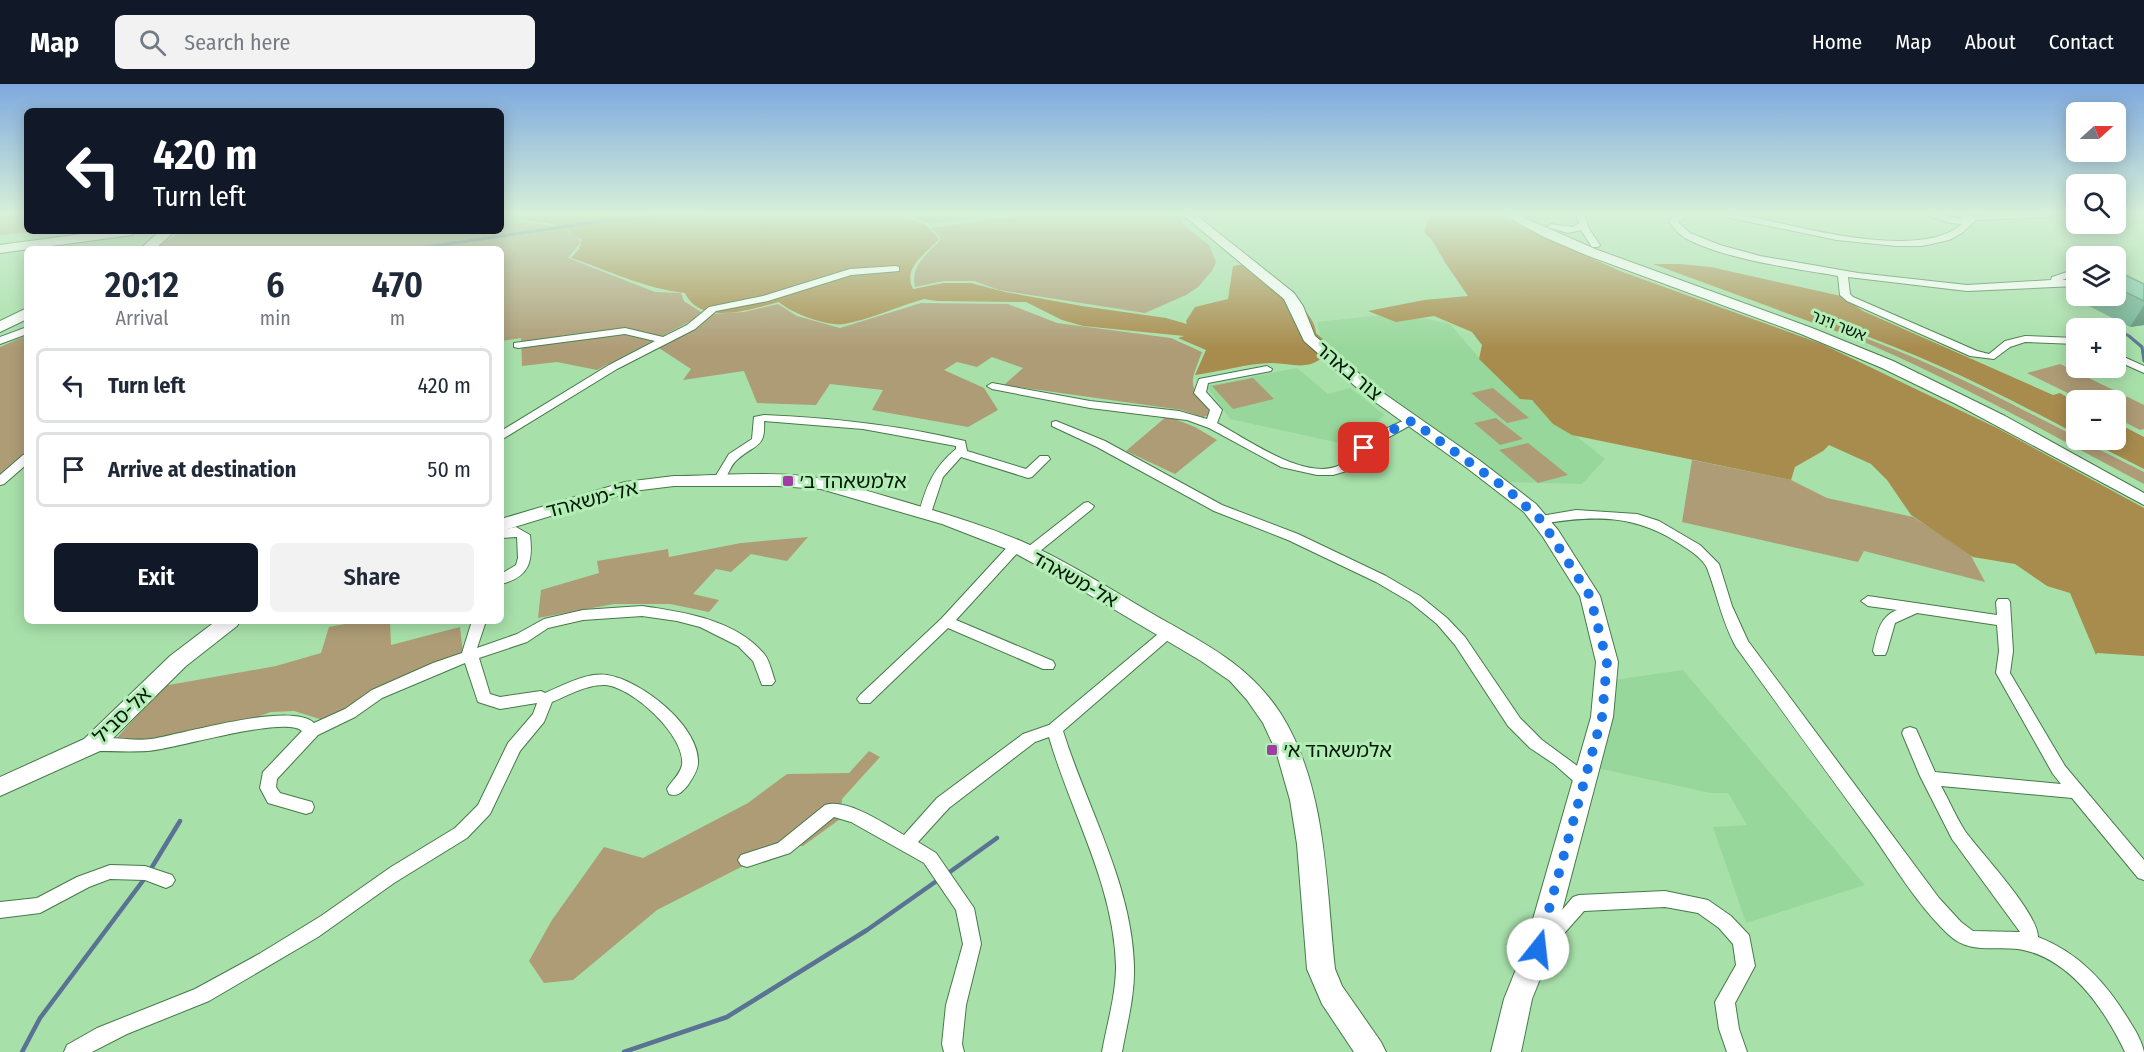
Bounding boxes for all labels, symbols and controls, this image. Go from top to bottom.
search box [115,15,535,69]
text: Map [30,26,79,59]
icon: search [136,26,169,59]
text: Search here [184,29,290,56]
text: Home [1812,29,1862,55]
text: Map [1895,29,1932,55]
text: About [1965,29,2016,55]
text: Contact [2049,29,2114,55]
north arrow [2066,102,2126,162]
map controls [2066,102,2126,450]
text: 420 m [153,130,257,180]
icon: left [54,132,132,210]
button: search [2066,174,2126,234]
text: Turn left [153,181,246,213]
button: layers [2066,246,2126,306]
text: 20:12 [105,263,179,307]
text: 6 [266,263,285,307]
text: 470 [372,263,423,307]
text: Arrival [115,306,168,330]
text: min [260,306,291,330]
text: m [390,306,405,330]
street label: אשר וינר [1809,306,1869,345]
button: + [2066,318,2126,378]
street label: צור באהר [1311,336,1387,406]
icon: left [57,369,90,402]
text: Turn left [108,372,186,399]
text: 420 m [417,372,471,399]
button: − [2066,390,2126,450]
pin [1338,422,1389,473]
icon: arrive [1347,431,1380,464]
icon: arrive [57,453,90,486]
text: Arrive at destination [108,456,296,483]
text: 50 m [427,456,471,483]
place label: אלמשאהד ב׳ [800,469,907,493]
marker: אלמשאהד ב׳ [781,474,795,488]
street label: אל-משאהד [543,475,641,523]
button: Exit [54,543,258,612]
button: Share [270,543,474,612]
street label: אל-משאהד [1028,546,1122,612]
street label: אל-סביל [88,682,156,748]
place label: אלמשאהד א׳ [1284,738,1392,762]
marker: אלמשאהד א׳ [1265,743,1279,757]
position arrow [1506,917,1570,981]

